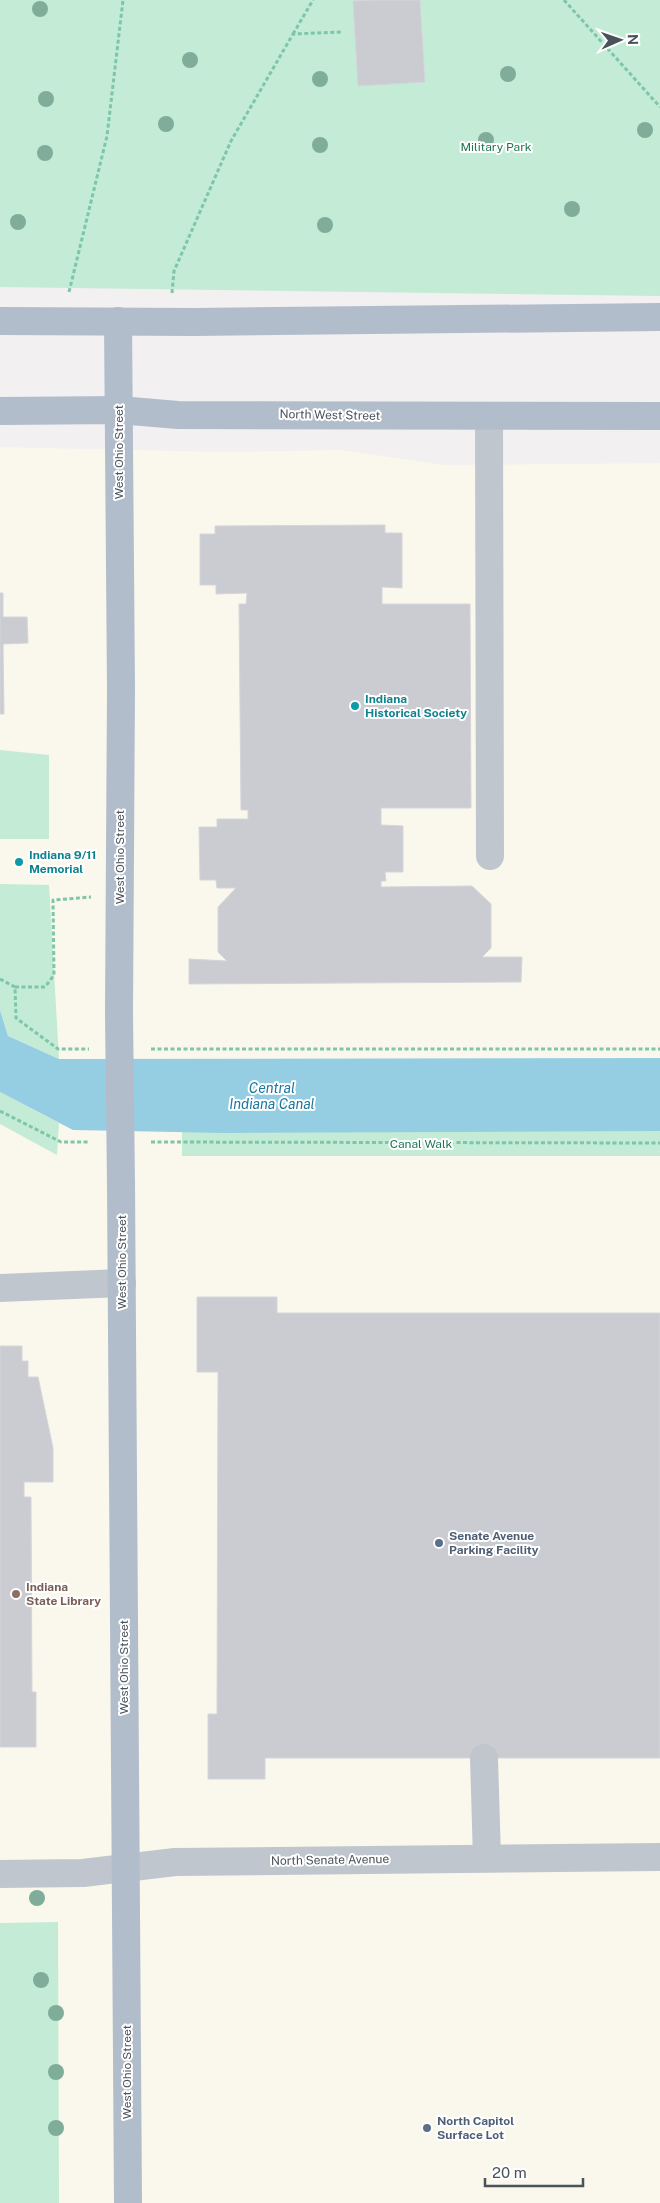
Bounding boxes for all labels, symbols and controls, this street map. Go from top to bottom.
north arrow [595,15,645,65]
text: N [625,34,641,45]
park label: Military Park [460,140,532,154]
street label: West Ohio Street [112,404,126,499]
street label: North West Street [280,407,381,423]
place label: Indiana Historical Society [365,692,467,720]
marker: Indiana Historical Society [349,700,361,712]
street label: West Ohio Street [113,809,127,904]
place label: Indiana 9/11 Memorial [29,848,96,876]
marker: Indiana 9/11 Memorial [13,856,25,868]
water label: Central Indiana Canal [229,1080,315,1112]
park label: Canal Walk [390,1137,453,1151]
street label: West Ohio Street [115,1214,129,1309]
place label: Senate Avenue Parking Facility [449,1529,539,1557]
marker: Senate Avenue Parking Facility [433,1537,445,1549]
place label: Indiana State Library [26,1580,101,1608]
marker: Indiana State Library [10,1588,22,1600]
street label: West Ohio Street [117,1619,131,1714]
street label: North Senate Avenue [271,1852,389,1868]
street label: West Ohio Street [120,2024,134,2119]
place label: North Capitol Surface Lot [437,2114,514,2142]
marker: North Capitol Surface Lot [421,2122,433,2134]
scale bar [485,2156,582,2188]
text: 20 m [492,2164,527,2181]

